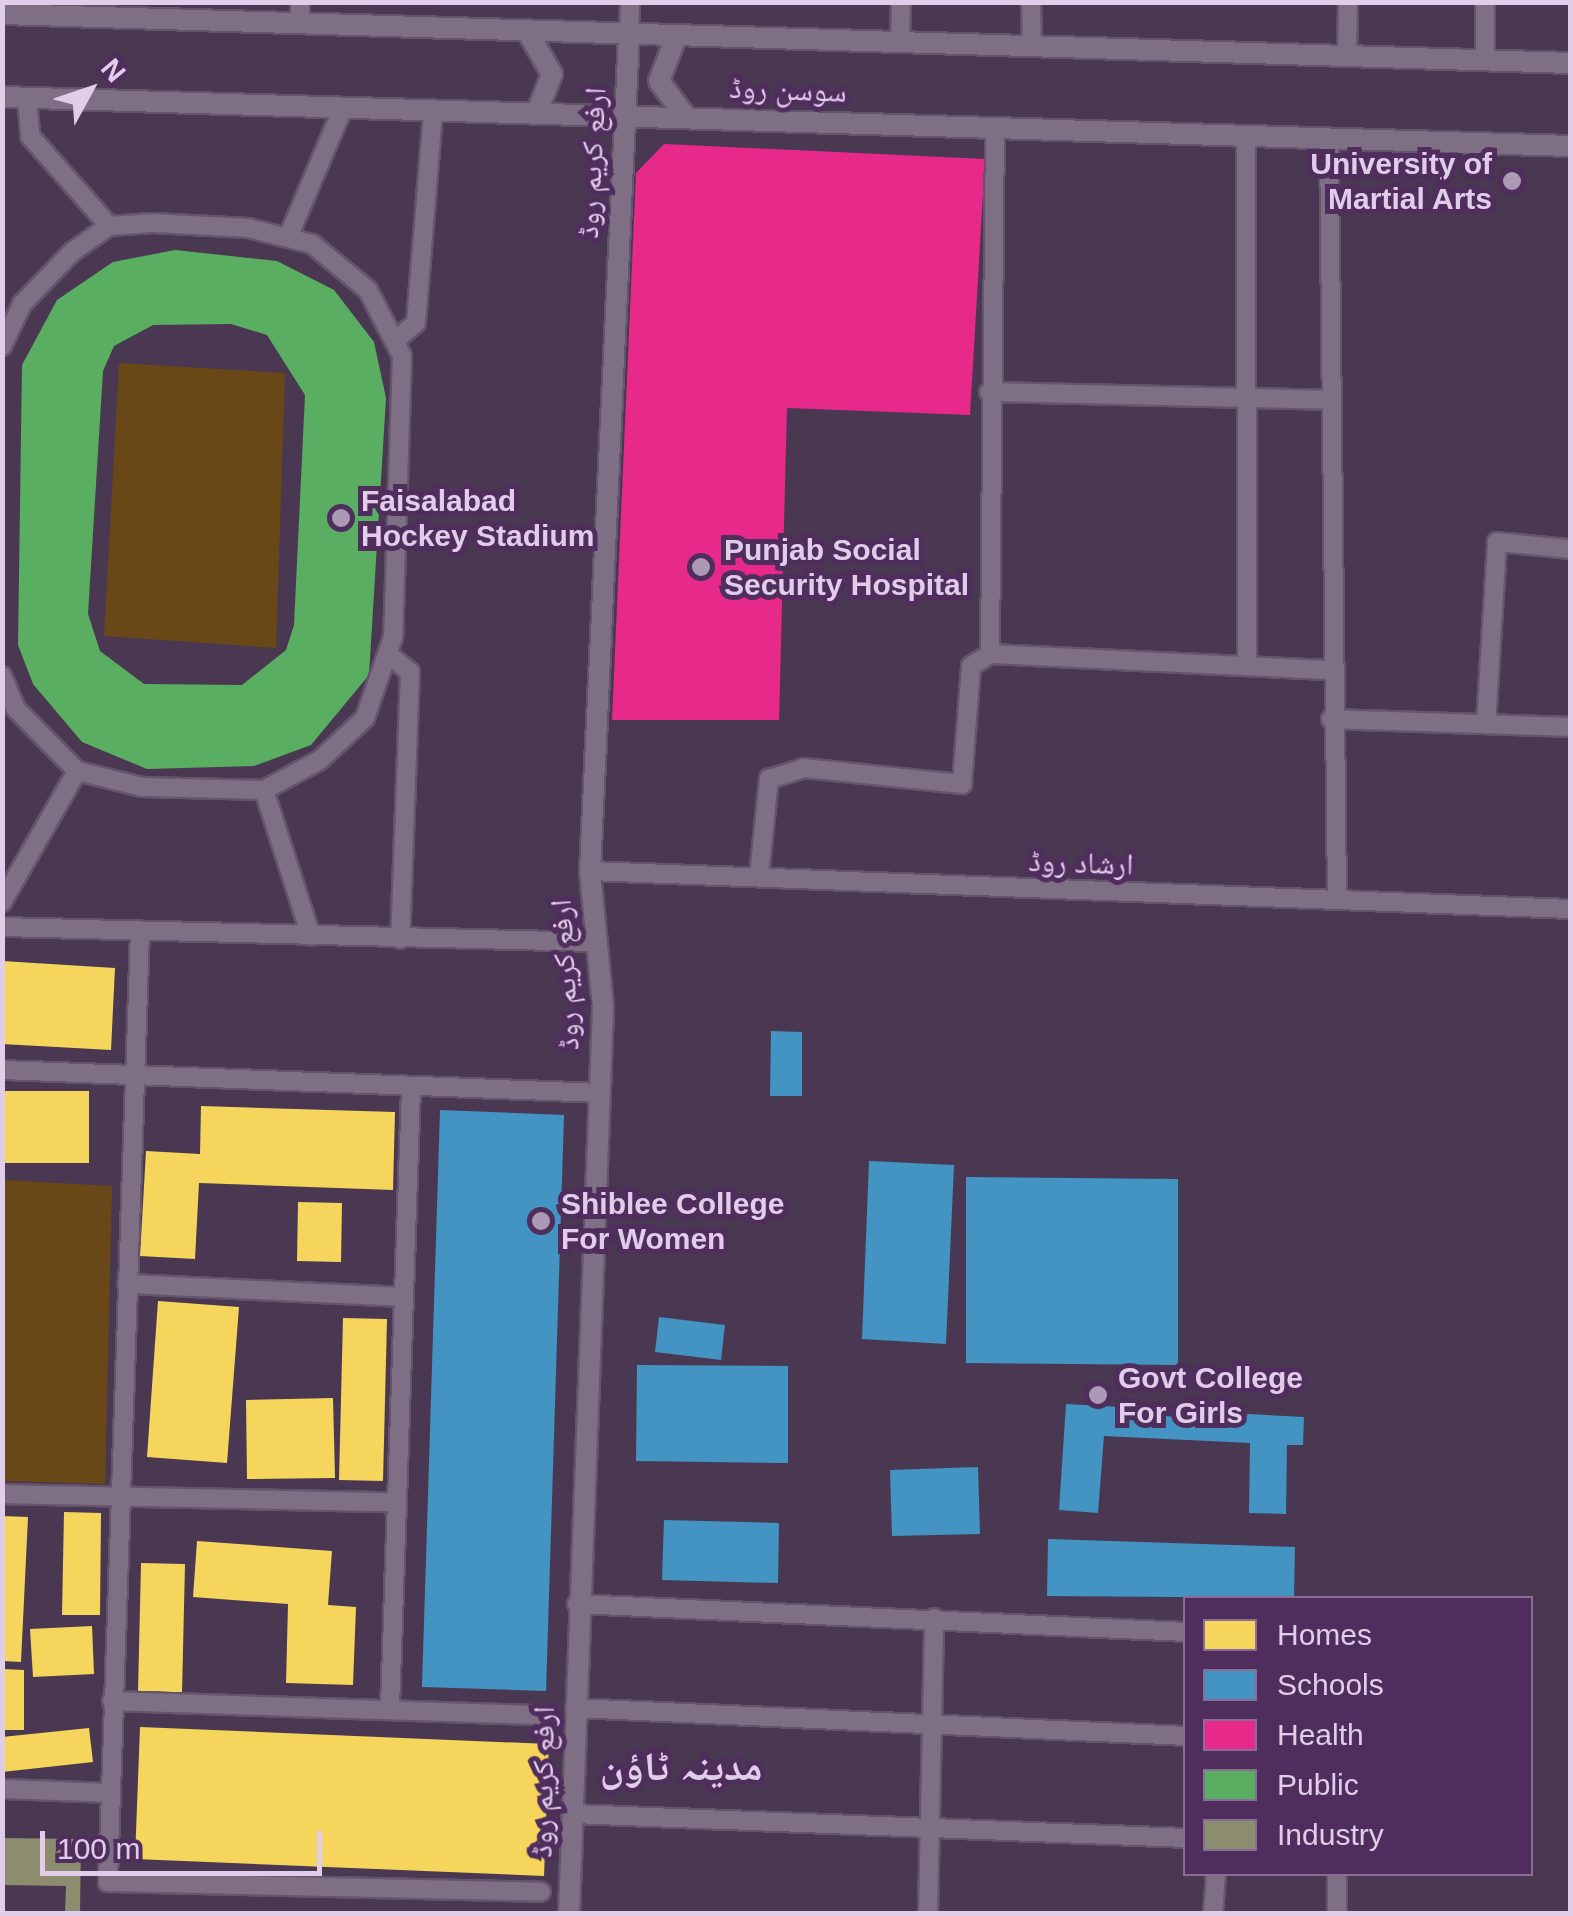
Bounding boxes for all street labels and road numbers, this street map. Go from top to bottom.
street label: سوسن روڈ [729,70,847,110]
street label: ارفع کریم روڈ [570,87,614,239]
street label: ارشاد روڈ [1028,843,1134,883]
street label: ارفع کریم روڈ [543,899,587,1051]
street label: ارفع کریم روڈ [524,1706,562,1858]

